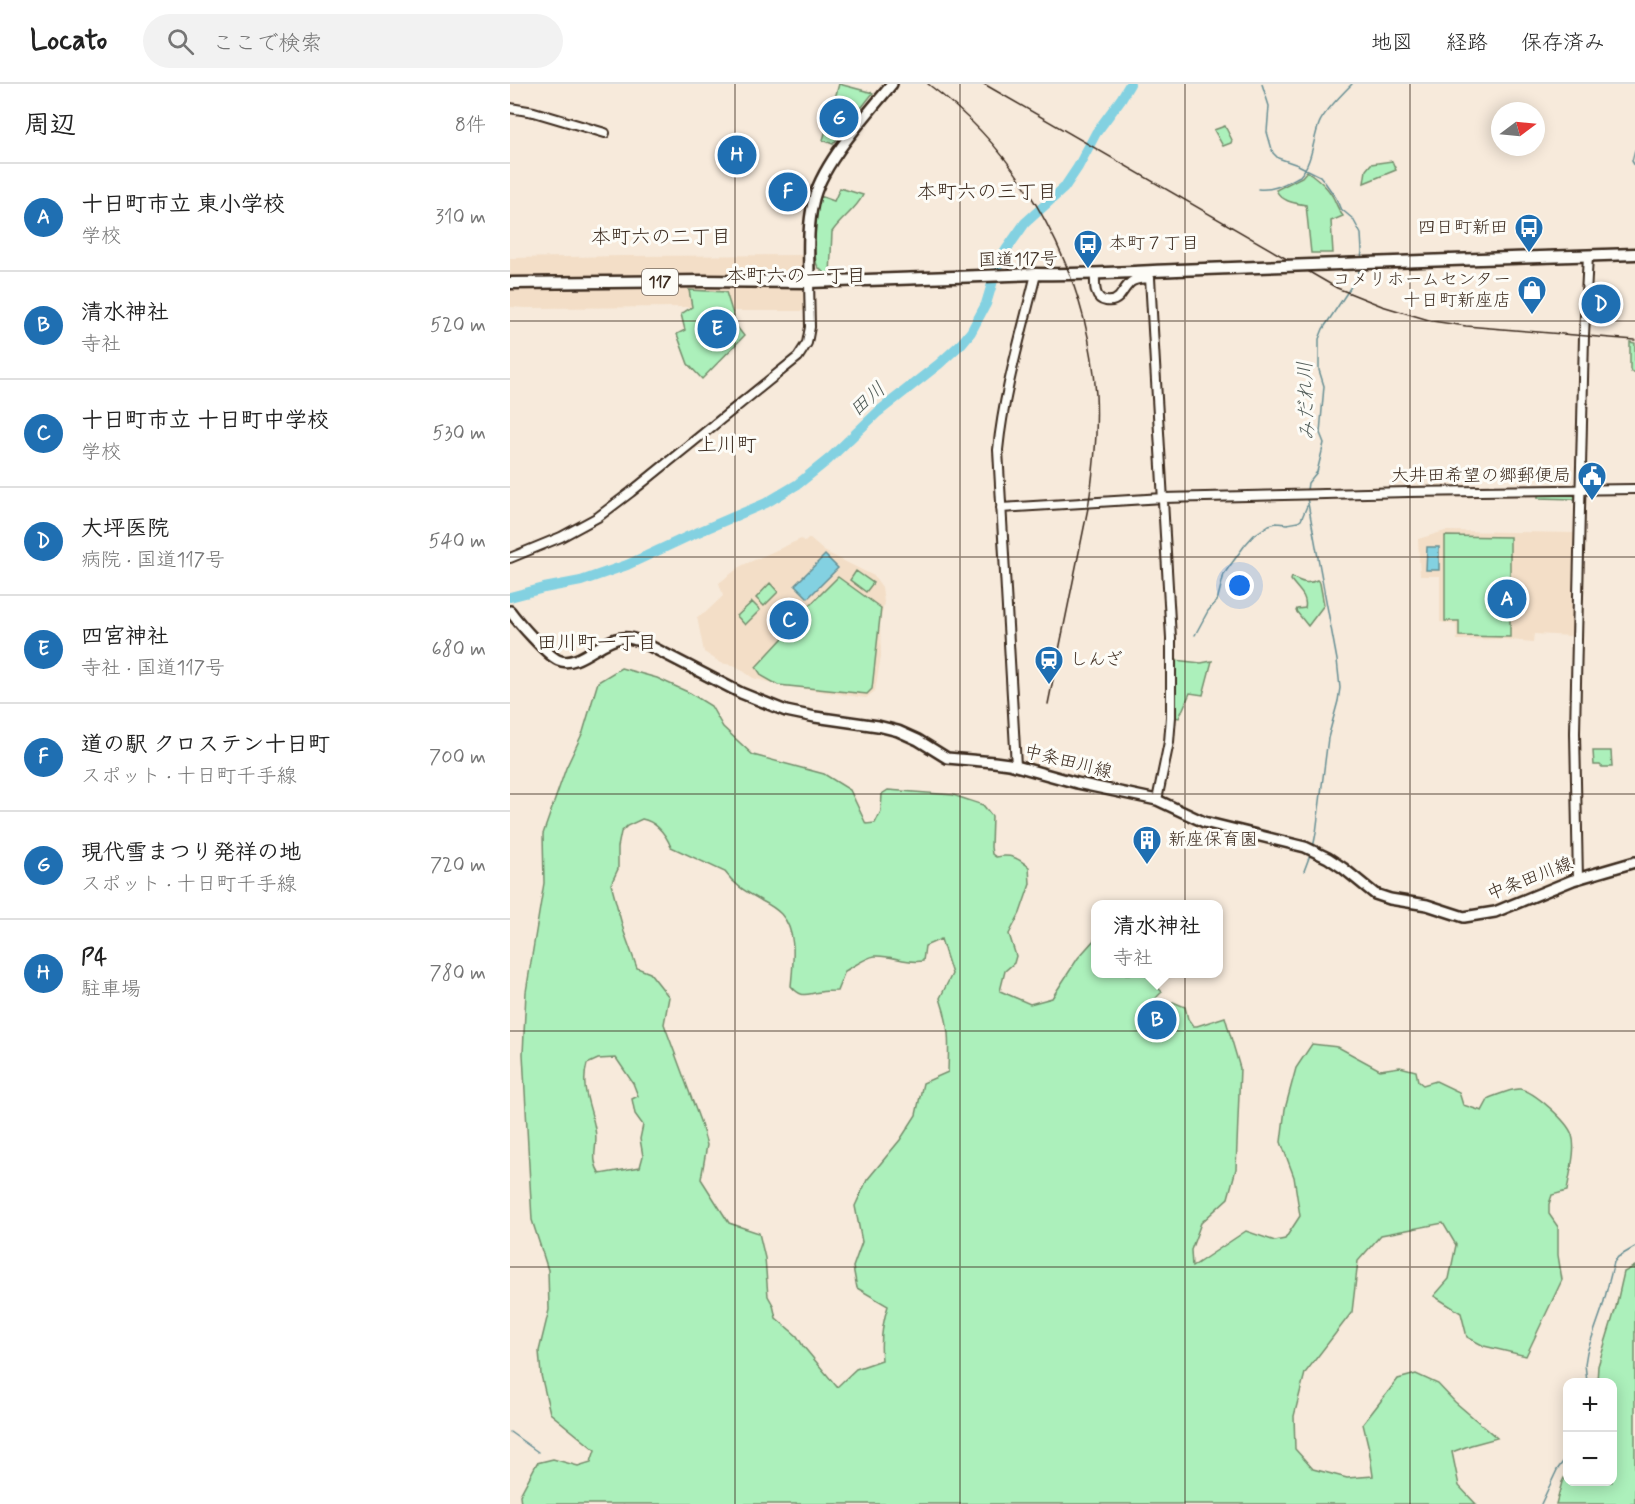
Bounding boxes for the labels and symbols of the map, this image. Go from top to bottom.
pin: G [820,96,858,141]
north arrow [1491,102,1545,156]
pin: H [718,132,756,178]
pin: F [768,170,808,214]
district label: 本町六の三丁目 [917,179,1057,206]
bus stop icon: 四日町新田 [1513,212,1545,254]
place label: 四日町新田 [1418,216,1508,240]
district label: 本町六の二丁目 [591,224,731,251]
bus stop icon: 本町７丁目 [1072,228,1104,270]
place label: 本町７丁目 [1109,232,1199,256]
street label: 国道117号 [978,247,1058,273]
district label: 本町六の一丁目 [726,263,866,290]
place label: コメリホームセンター 十日町新座店 [1332,268,1511,313]
road number: 117 [642,269,678,295]
shop icon: コメリホームセンター 十日町新座店 [1516,274,1548,316]
pin: D [1582,282,1620,326]
pin: E [698,306,736,352]
water label: みだれ川 [1292,361,1322,441]
water label: 田川 [844,377,892,423]
district label: 上川町 [697,432,757,459]
public building icon: 大井田希望の郷郵便局 [1576,460,1608,502]
place label: 大井田希望の郷郵便局 [1391,464,1571,488]
your location [1225,571,1254,600]
pin: A [1488,576,1526,622]
pin: C [770,598,808,642]
district label: 田川町一丁目 [537,630,657,657]
station icon: しんざ [1033,644,1065,686]
place label: しんざ [1070,648,1123,672]
street label: 中条田川線 [1021,739,1115,785]
building icon: 新座保育園 [1131,824,1163,866]
place label: 新座保育園 [1168,828,1258,852]
street label: 中条田川線 [1484,852,1576,906]
pin: B [1138,998,1176,1042]

